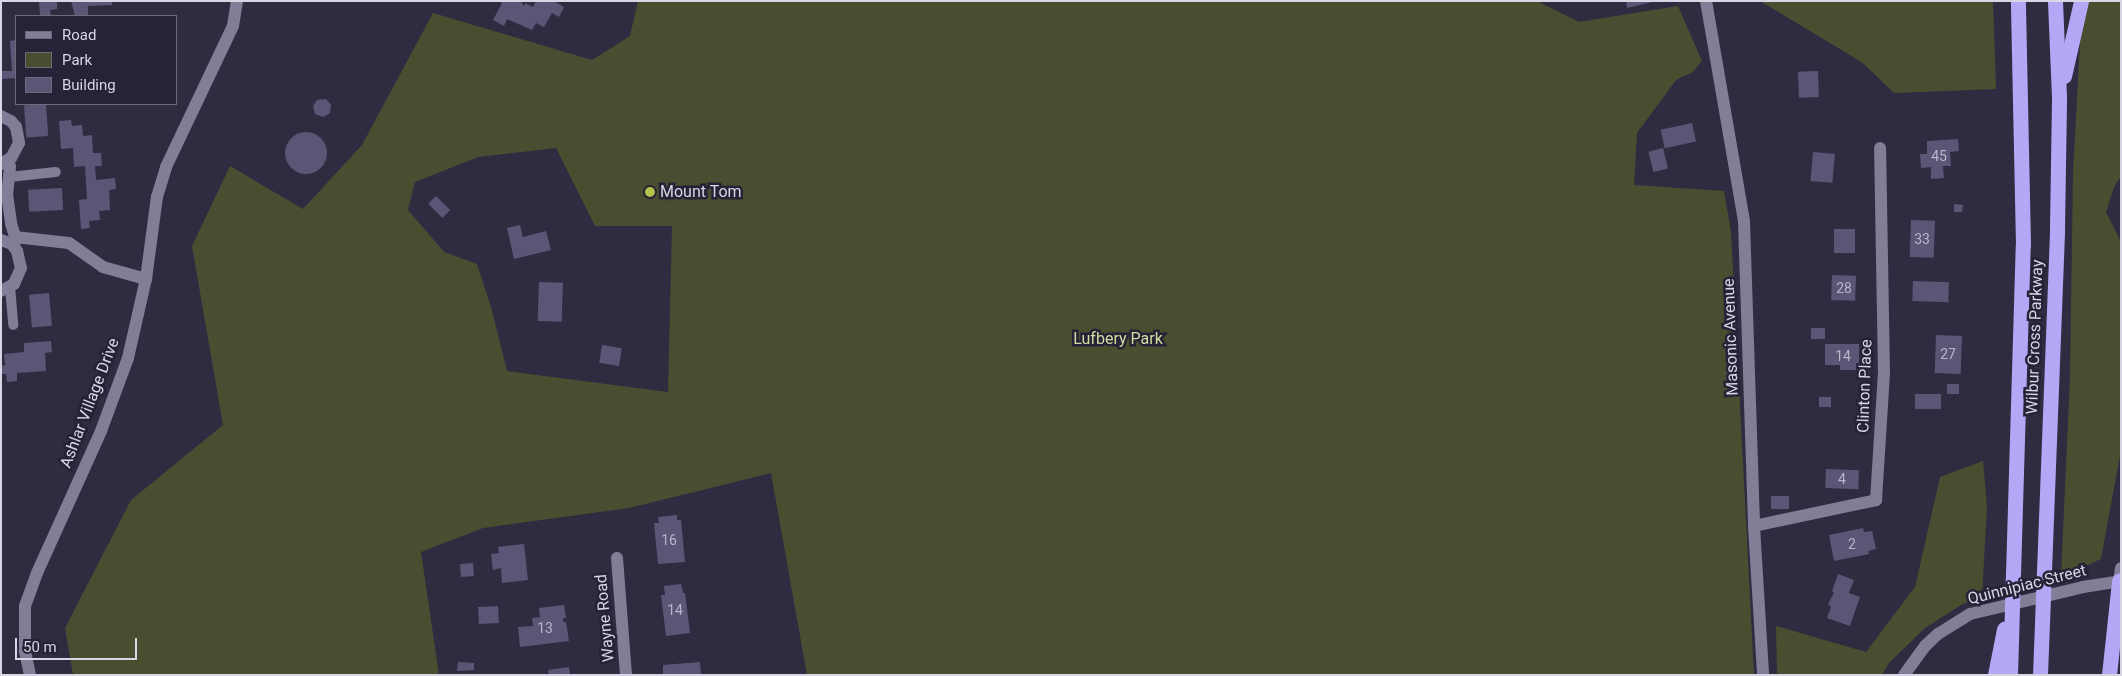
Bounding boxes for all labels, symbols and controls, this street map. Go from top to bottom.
legend [15,15,178,105]
text: Road [62,26,96,44]
text: Park [62,51,92,69]
text: Building [62,76,116,94]
house number: 45 [1931,148,1947,164]
place label: Mount Tom [660,182,742,202]
marker: Mount Tom [644,186,656,198]
house number: 33 [1914,231,1930,247]
street label: Wilbur Cross Parkway [2023,259,2047,415]
street label: Masonic Avenue [1719,278,1743,396]
house number: 28 [1836,280,1852,296]
park label: Lufbery Park [1073,329,1163,349]
street label: Ashlar Village Drive [56,335,124,471]
street label: Clinton Place [1854,339,1876,433]
house number: 27 [1940,346,1956,362]
house number: 14 [1835,348,1851,364]
house number: 4 [1838,471,1846,487]
house number: 16 [661,532,677,548]
house number: 2 [1848,536,1856,552]
street label: Quinnipiac Street [1966,561,2088,609]
street label: Wayne Road [592,573,618,663]
house number: 14 [667,602,683,618]
house number: 13 [537,620,553,636]
scale bar [18,628,140,660]
text: 50 m [23,638,57,656]

